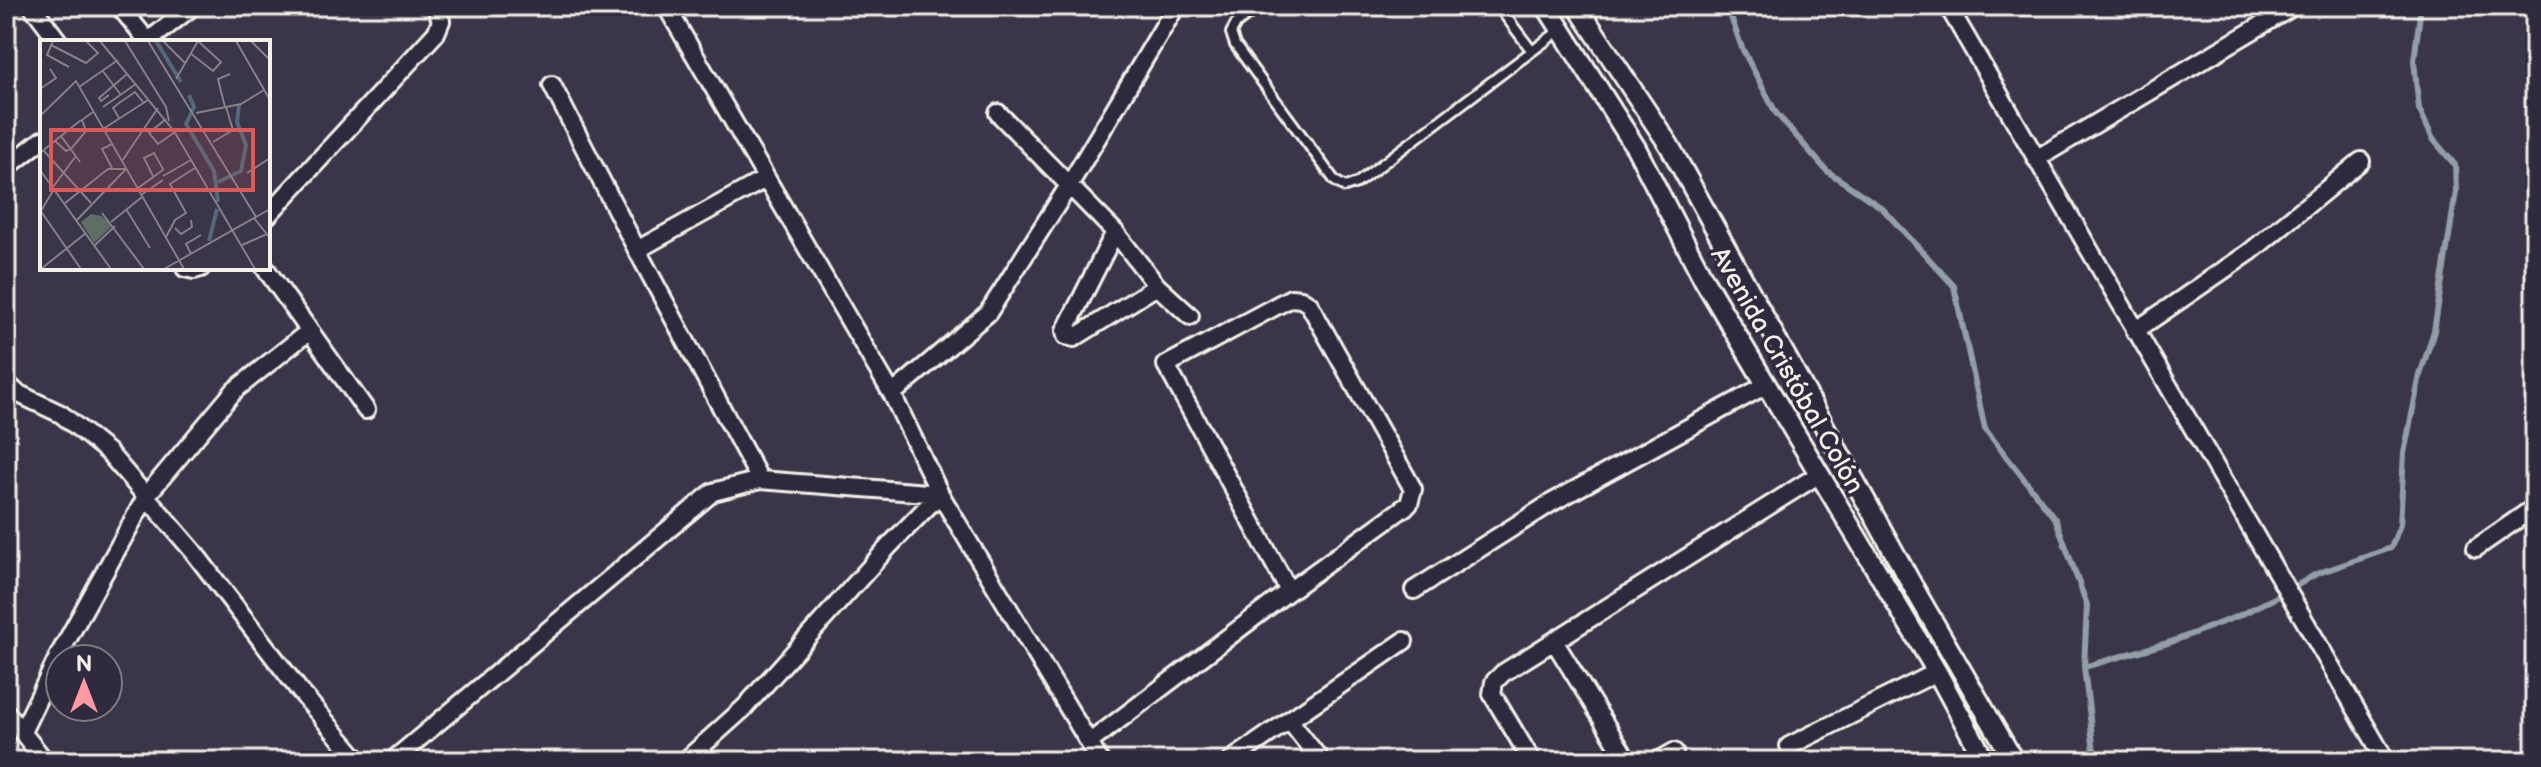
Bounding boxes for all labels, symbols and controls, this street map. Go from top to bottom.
inset map [40,40,270,270]
street label: Avenida Cristóbal Colón [1703,242,1870,500]
north arrow [44,643,124,723]
text: N [76,651,92,678]

